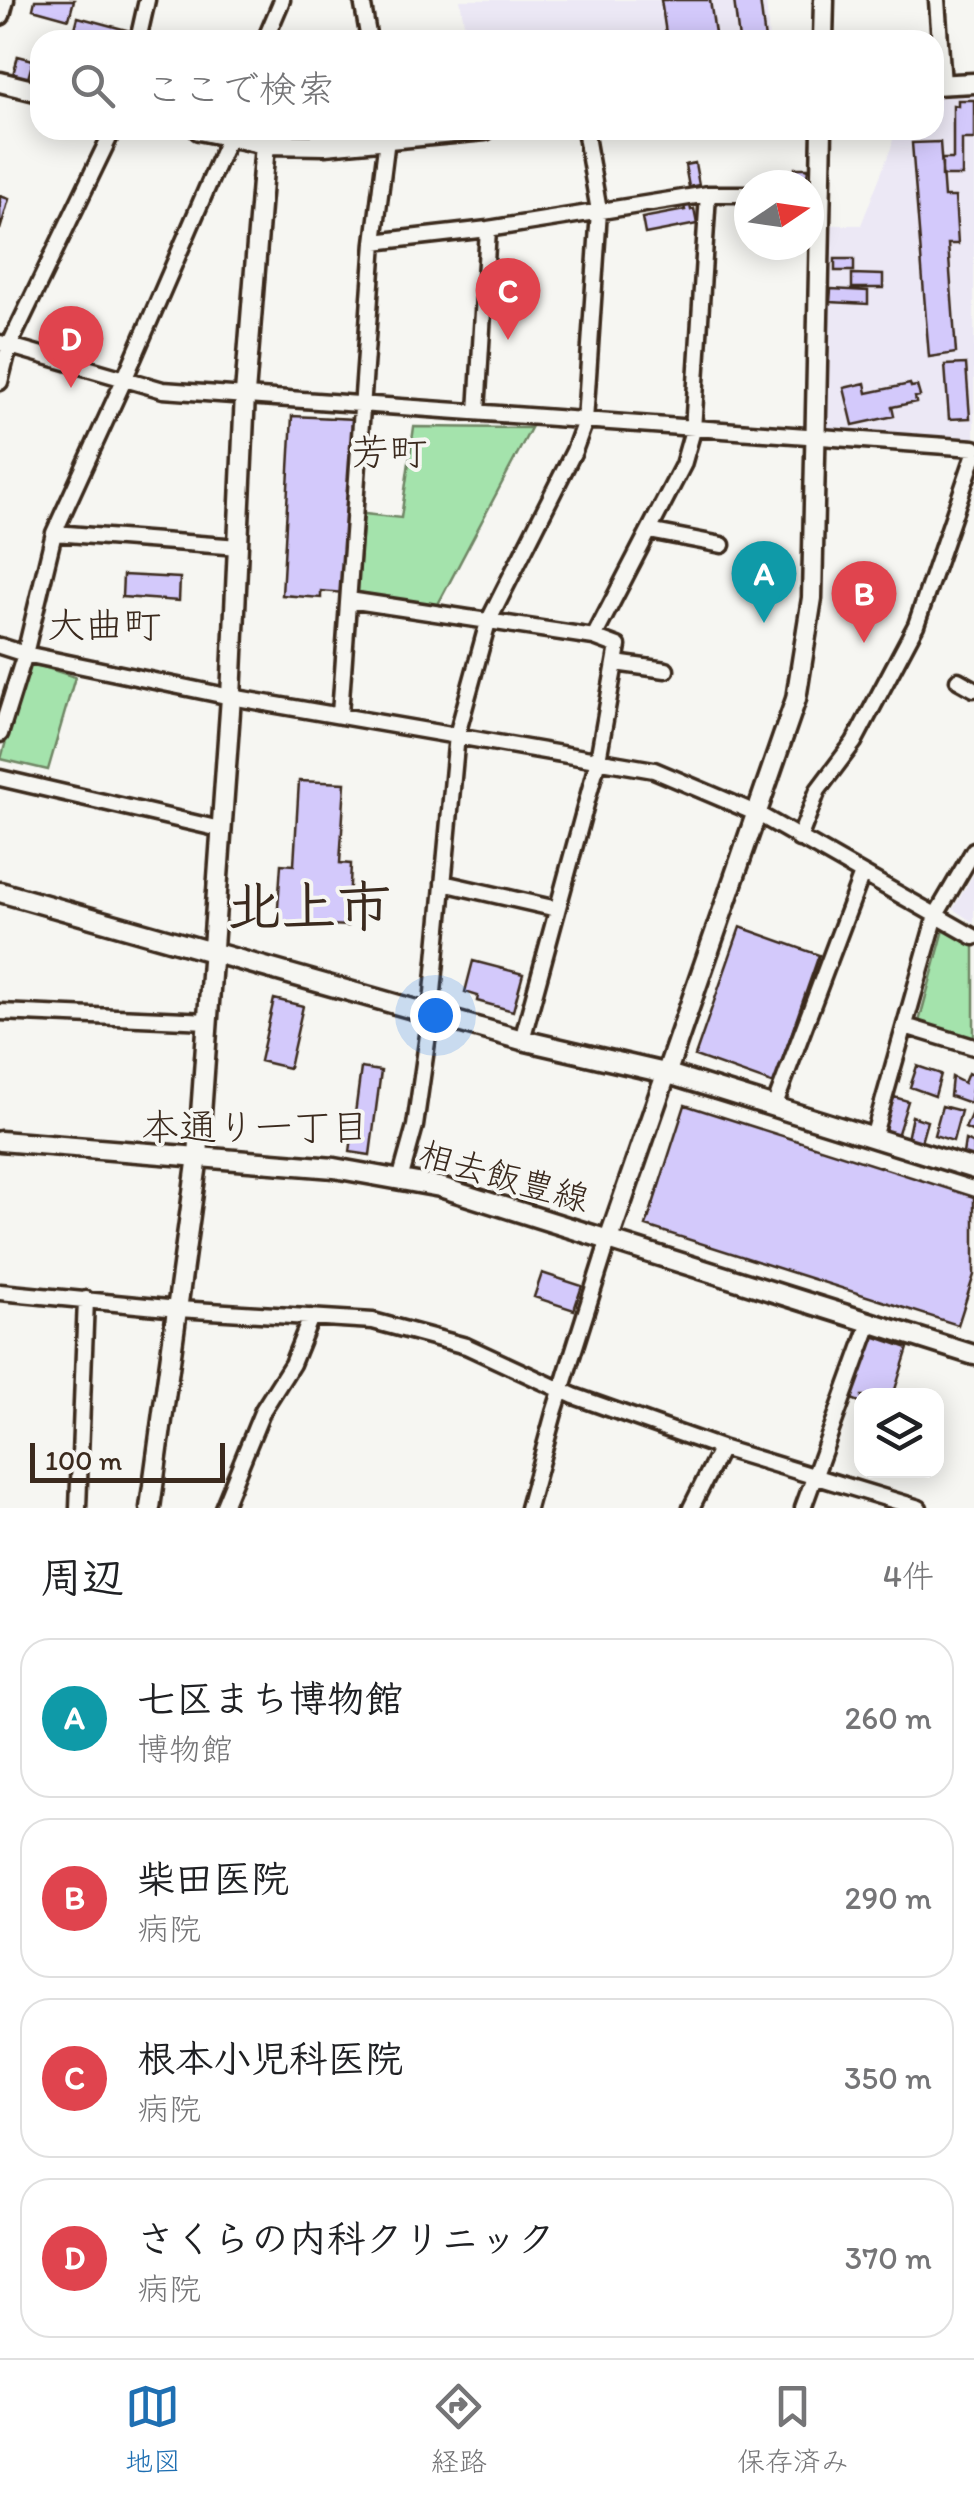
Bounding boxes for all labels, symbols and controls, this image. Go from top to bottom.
search box [30,30,944,140]
icon: search [65,58,120,113]
text: ここで検索 [145,66,335,112]
north arrow [734,170,824,260]
pin: C [476,258,540,340]
pin: D [38,306,104,388]
district label: 芳町 [351,429,427,475]
pin: A [732,540,796,623]
pin: B [832,560,896,643]
district label: 大曲町 [47,602,161,648]
district label: 北上市 [226,873,392,939]
your location [410,990,461,1041]
district label: 本通り一丁目 [141,1104,369,1150]
street label: 相去飯豊線 [414,1132,594,1220]
map controls [854,1388,944,1478]
button: layers [854,1388,944,1478]
scale bar [30,1438,225,1482]
text: 100 m [45,1443,122,1477]
text: 周辺 [40,1552,124,1603]
text: 4件 [883,1557,934,1595]
text: 七区まち博物館 [137,1676,403,1722]
text: A [64,1699,85,1737]
text: 260 m [844,1699,932,1737]
text: 博物館 [137,1730,233,1768]
text: 柴田医院 [137,1856,289,1902]
text: B [64,1879,85,1917]
text: 290 m [845,1879,932,1917]
text: 病院 [137,1910,201,1948]
text: 根本小児科医院 [137,2036,403,2082]
text: C [64,2059,85,2097]
text: 350 m [844,2059,932,2097]
text: 病院 [137,2090,201,2128]
text: さくらの内科クリニック [137,2216,555,2262]
text: D [64,2239,85,2277]
text: 370 m [845,2239,932,2277]
text: 病院 [137,2270,201,2308]
tab: 地図 [125,2379,181,2479]
tab: 経路 [431,2379,487,2479]
tab: 保存済み [737,2379,849,2479]

